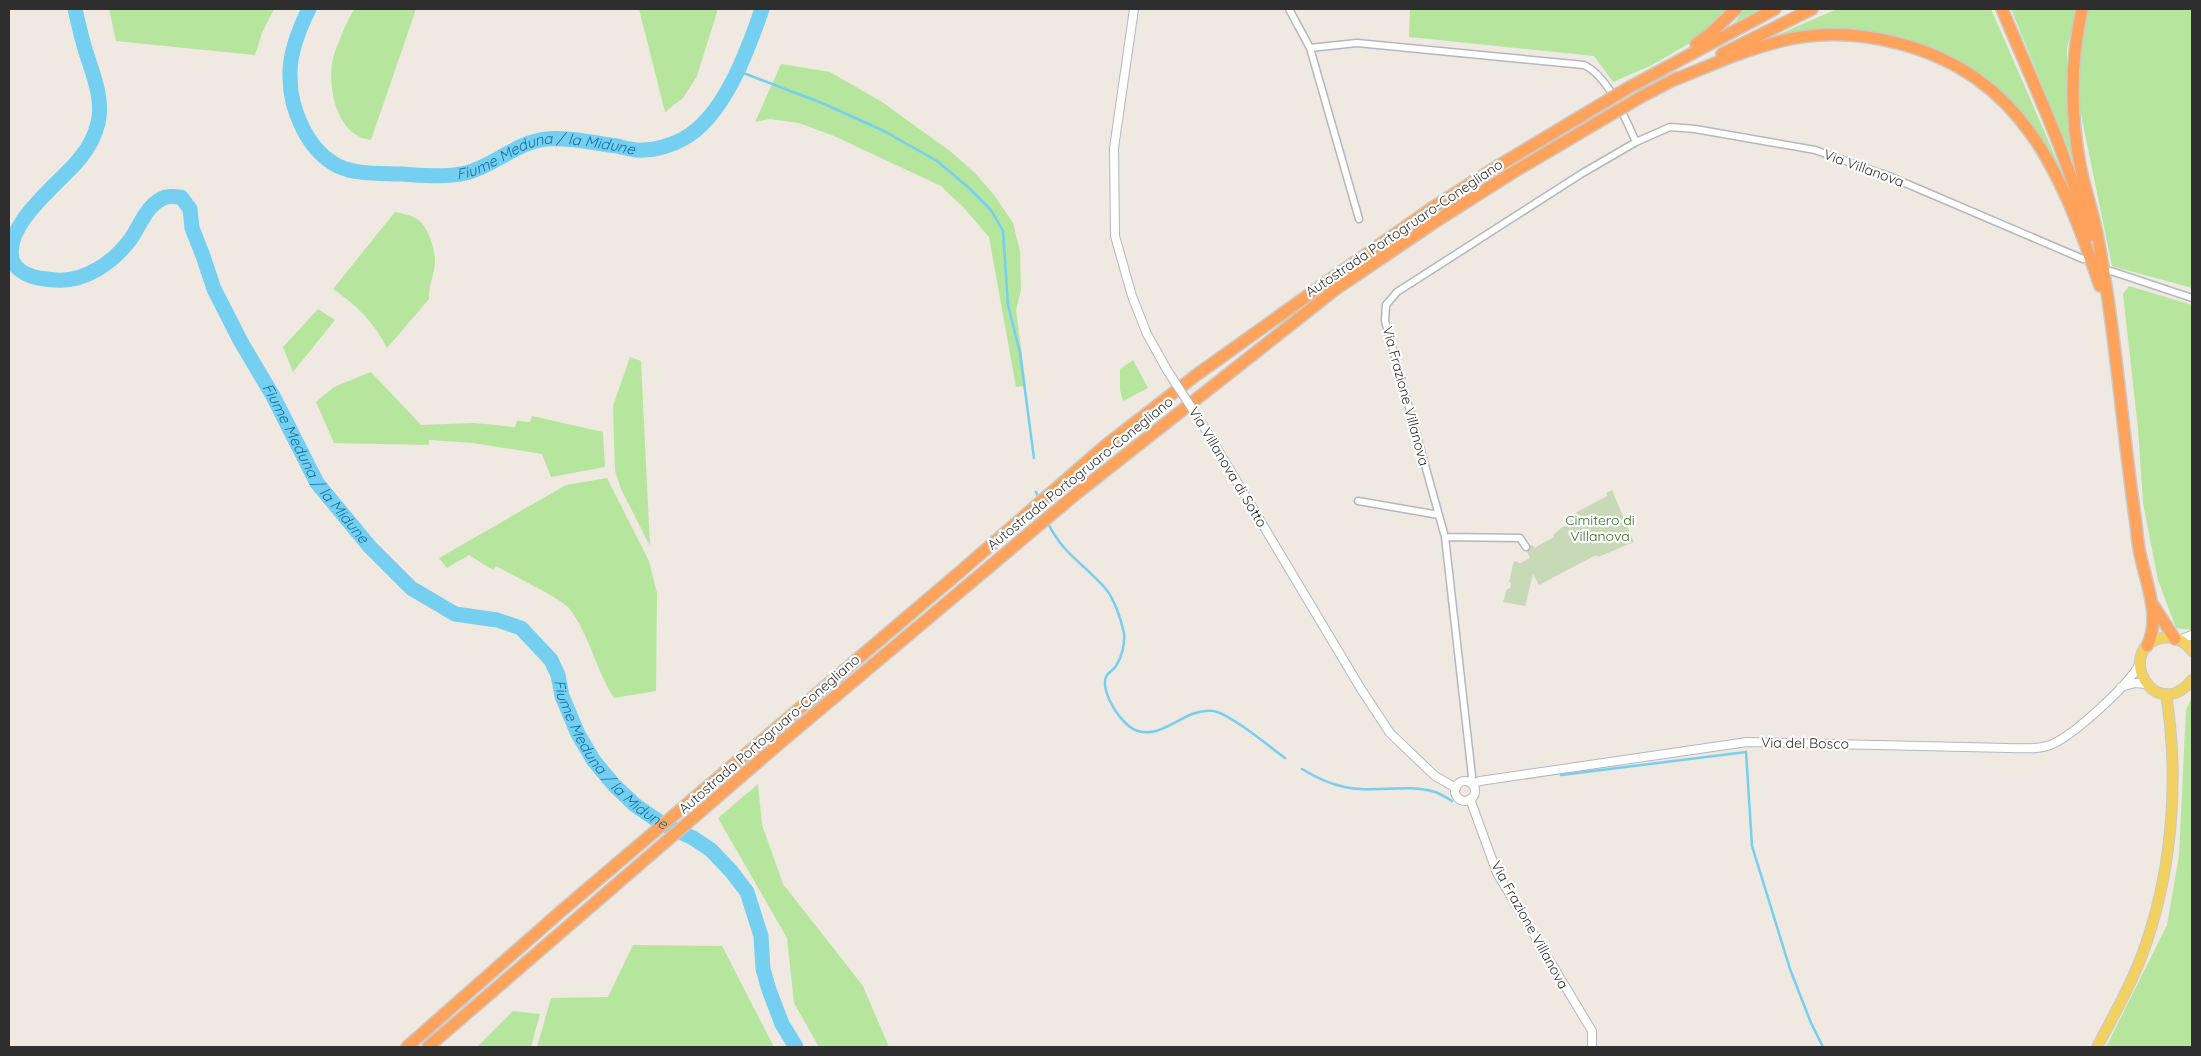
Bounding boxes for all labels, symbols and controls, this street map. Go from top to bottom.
water label: Fiume Meduna / la Midune [455,129,637,184]
street label: Via Villanova [1821,145,1907,191]
street label: Autostrada Portogruaro-Conegliano [1302,155,1506,301]
street label: Via Frazione Villanova [1379,324,1433,468]
water label: Fiume Meduna / la Midune [259,380,373,548]
street label: Autostrada Portogruaro-Conegliano [983,392,1177,554]
street label: Via Villanova di Sotto [1185,403,1271,531]
park label: Cimitero di Villanova [1565,511,1635,545]
street label: Autostrada Portogruaro-Conegliano [675,650,863,818]
water label: Fiume Meduna / la Midune [550,678,671,834]
street label: Via del Bosco [1761,733,1849,753]
street label: Via Frazione Villanova [1487,858,1573,992]

